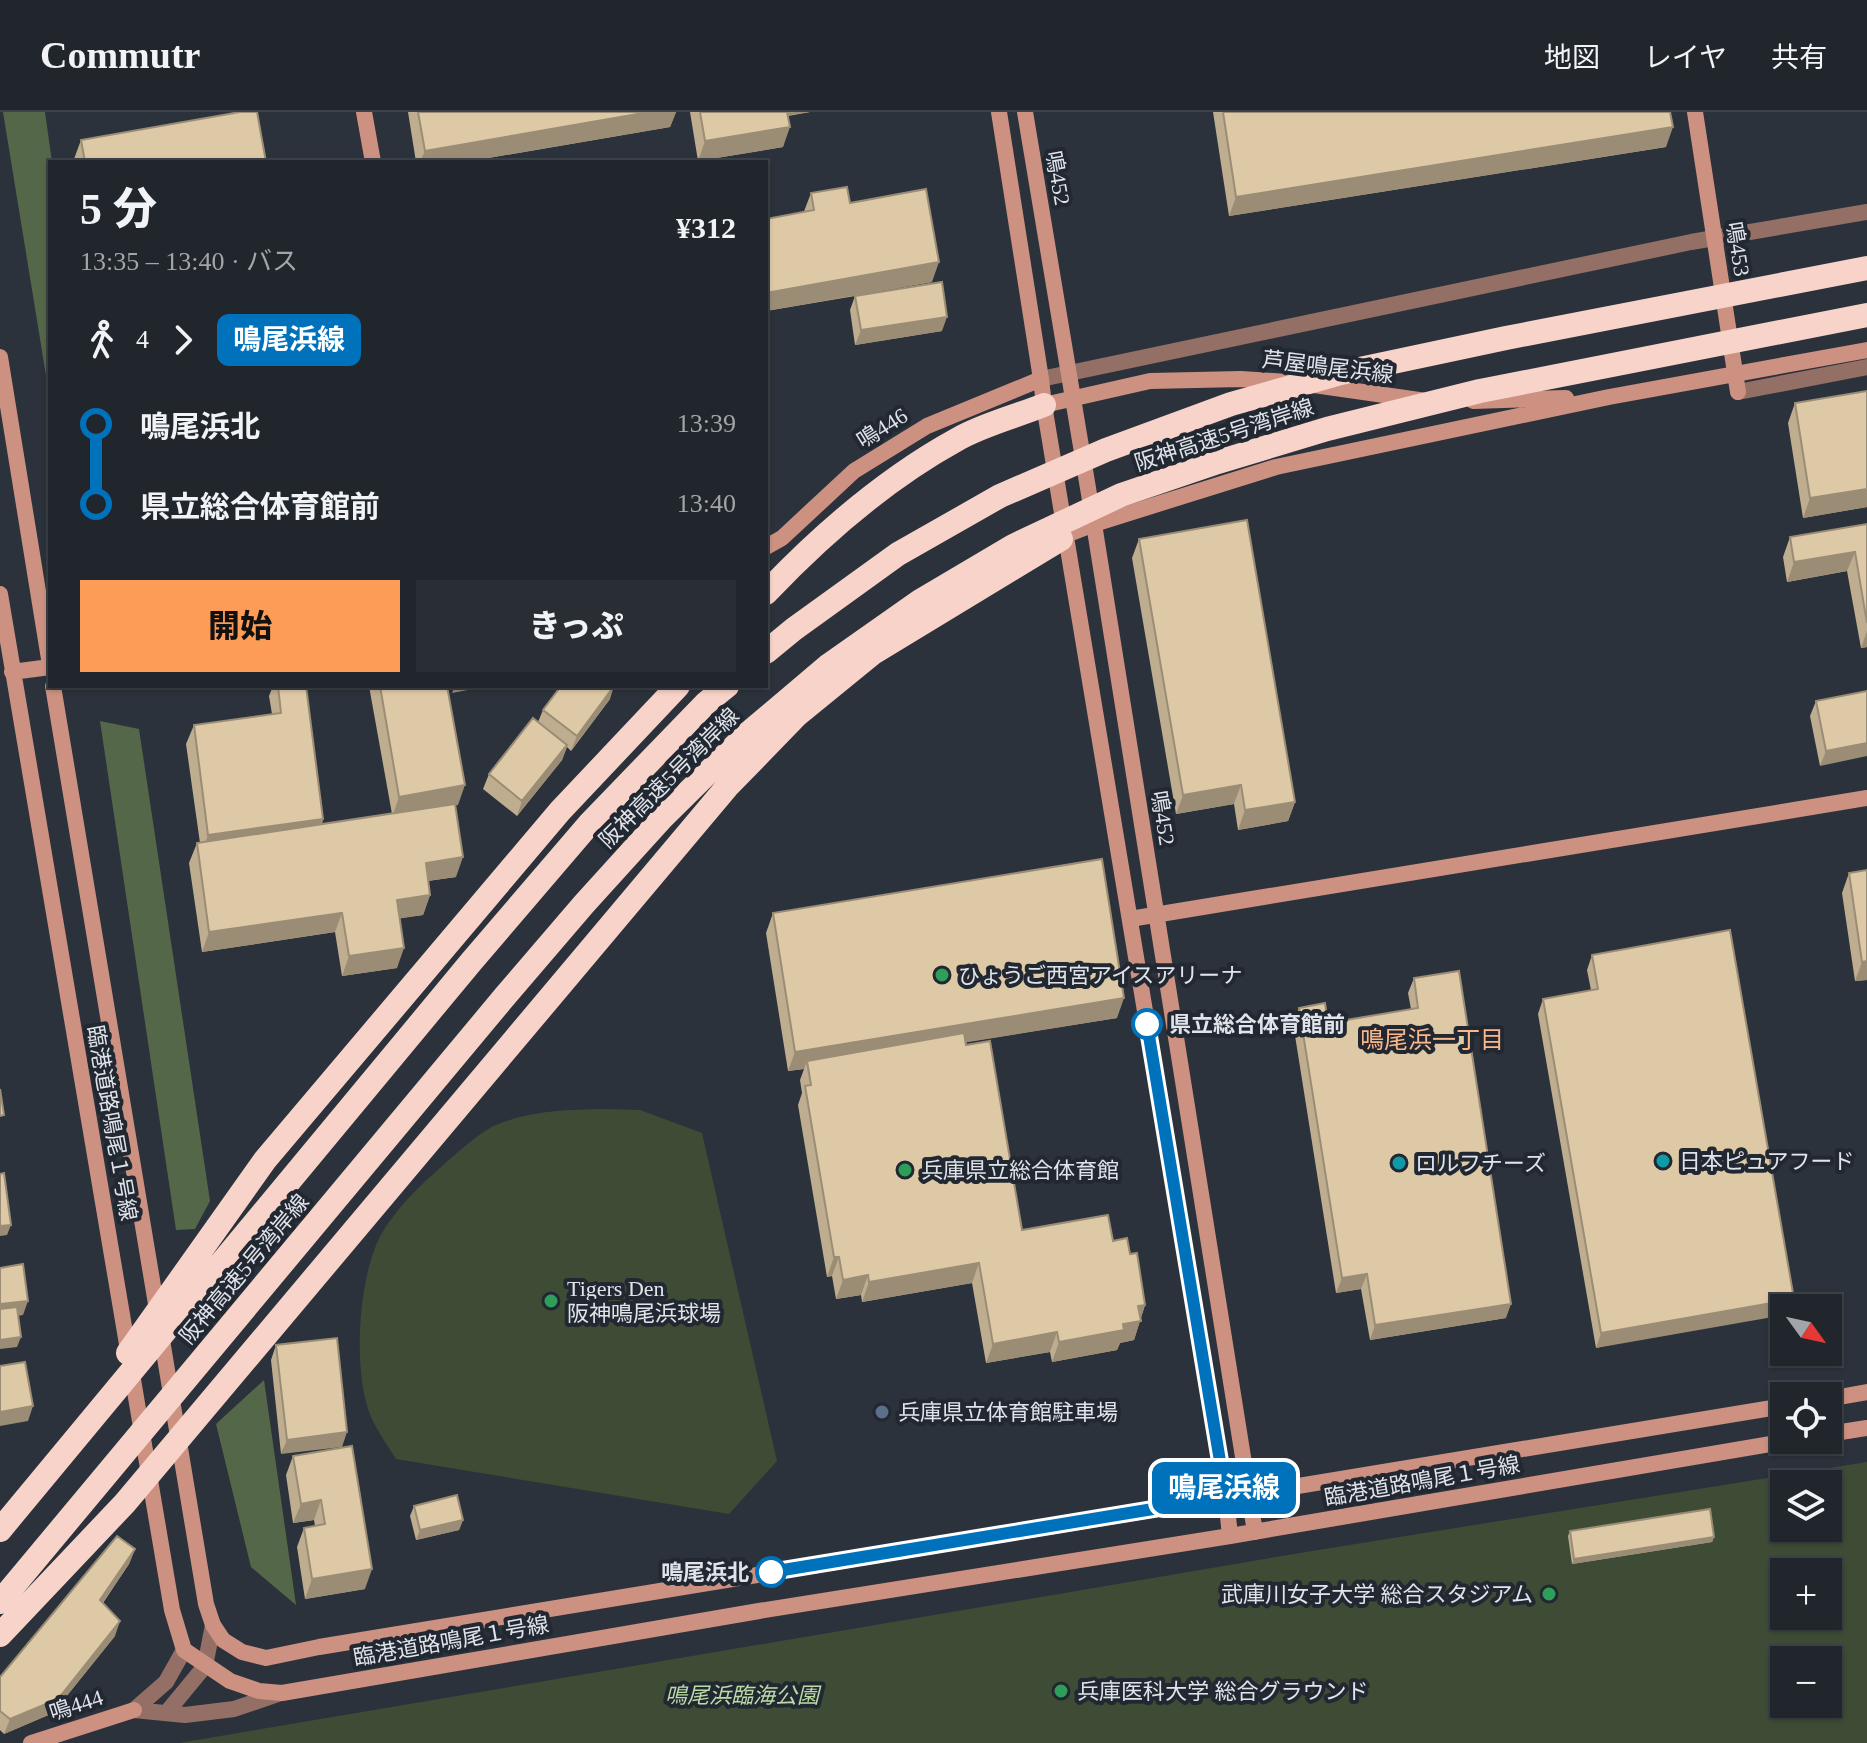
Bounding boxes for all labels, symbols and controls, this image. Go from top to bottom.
text: Commutr [40,34,200,76]
text: 地図 [1544,42,1600,73]
text: レイヤ [1644,42,1727,73]
text: 共有 [1771,42,1827,73]
street label: 鳴452 [1041,149,1075,207]
text: 5 分 [80,185,157,234]
text: ¥312 [676,211,736,244]
street label: 鳴453 [1721,220,1755,278]
text: 13:35 – 13:40 · バス [80,247,298,276]
icon: walk [80,318,124,362]
icon: forward [161,318,205,362]
text: 鳴尾浜線 [233,324,345,355]
text: 4 [136,325,149,354]
street label: 芦屋鳴尾浜線 [1261,347,1395,387]
street label: 阪神高速5号湾岸線 [1131,394,1317,476]
street label: 鳴446 [852,403,912,453]
text: 13:39 [677,409,736,438]
text: 鳴尾浜北 [140,410,260,443]
text: 13:40 [677,489,736,518]
text: 県立総合体育館前 [140,490,380,523]
button: 開始 [80,580,400,672]
button: きっぷ [416,580,736,672]
street label: 阪神高速5号湾岸線 [594,703,744,853]
street label: 鳴452 [1146,789,1180,847]
place label: ひょうご西宮アイスアリーナ [958,963,1242,988]
marker: ひょうご西宮アイスアリーナ [933,966,951,984]
marker: 県立総合体育館前 [1132,1009,1162,1039]
place label: 県立総合体育館前 [1169,1012,1345,1037]
street label: 臨港道路鳴尾１号線 [82,1023,142,1223]
district label: 鳴尾浜一丁目 [1360,1027,1504,1053]
place label: 日本ピュアフード [1679,1149,1855,1174]
place label: ロルフチーズ [1415,1151,1546,1176]
marker: 日本ピュアフード [1654,1152,1672,1170]
marker: ロルフチーズ [1390,1154,1408,1172]
place label: 兵庫県立総合体育館 [921,1158,1119,1183]
marker: 兵庫県立総合体育館 [896,1161,914,1179]
street label: 阪神高速5号湾岸線 [174,1189,314,1349]
place label: Tigers Den 阪神鳴尾浜球場 [567,1276,721,1326]
marker: Tigers Den 阪神鳴尾浜球場 [542,1292,560,1310]
north arrow [1770,1294,1842,1366]
map controls [1770,1294,1842,1718]
button: locate [1770,1382,1842,1454]
place label: 兵庫県立体育館駐車場 [898,1400,1118,1425]
marker: 兵庫県立体育館駐車場 [873,1403,891,1421]
street label: 臨港道路鳴尾１号線 [1322,1451,1522,1511]
line badge: 鳴尾浜線 [1168,1462,1280,1514]
button: layers [1770,1470,1842,1542]
text: 鳴尾浜線 [1168,1472,1280,1503]
marker: 鳴尾浜北 [756,1557,786,1587]
button: + [1770,1558,1842,1630]
place label: 鳴尾浜北 [661,1560,749,1585]
place label: 武庫川女子大学 総合スタジアム [1221,1582,1533,1607]
marker: 武庫川女子大学 総合スタジアム [1540,1585,1558,1603]
street label: 臨港道路鳴尾１号線 [351,1611,551,1671]
button: − [1770,1646,1842,1718]
place label: 兵庫医科大学 総合グラウンド [1077,1679,1369,1704]
marker: 兵庫医科大学 総合グラウンド [1052,1682,1070,1700]
park label: 鳴尾浜臨海公園 [665,1683,822,1708]
street label: 鳴444 [46,1685,106,1725]

